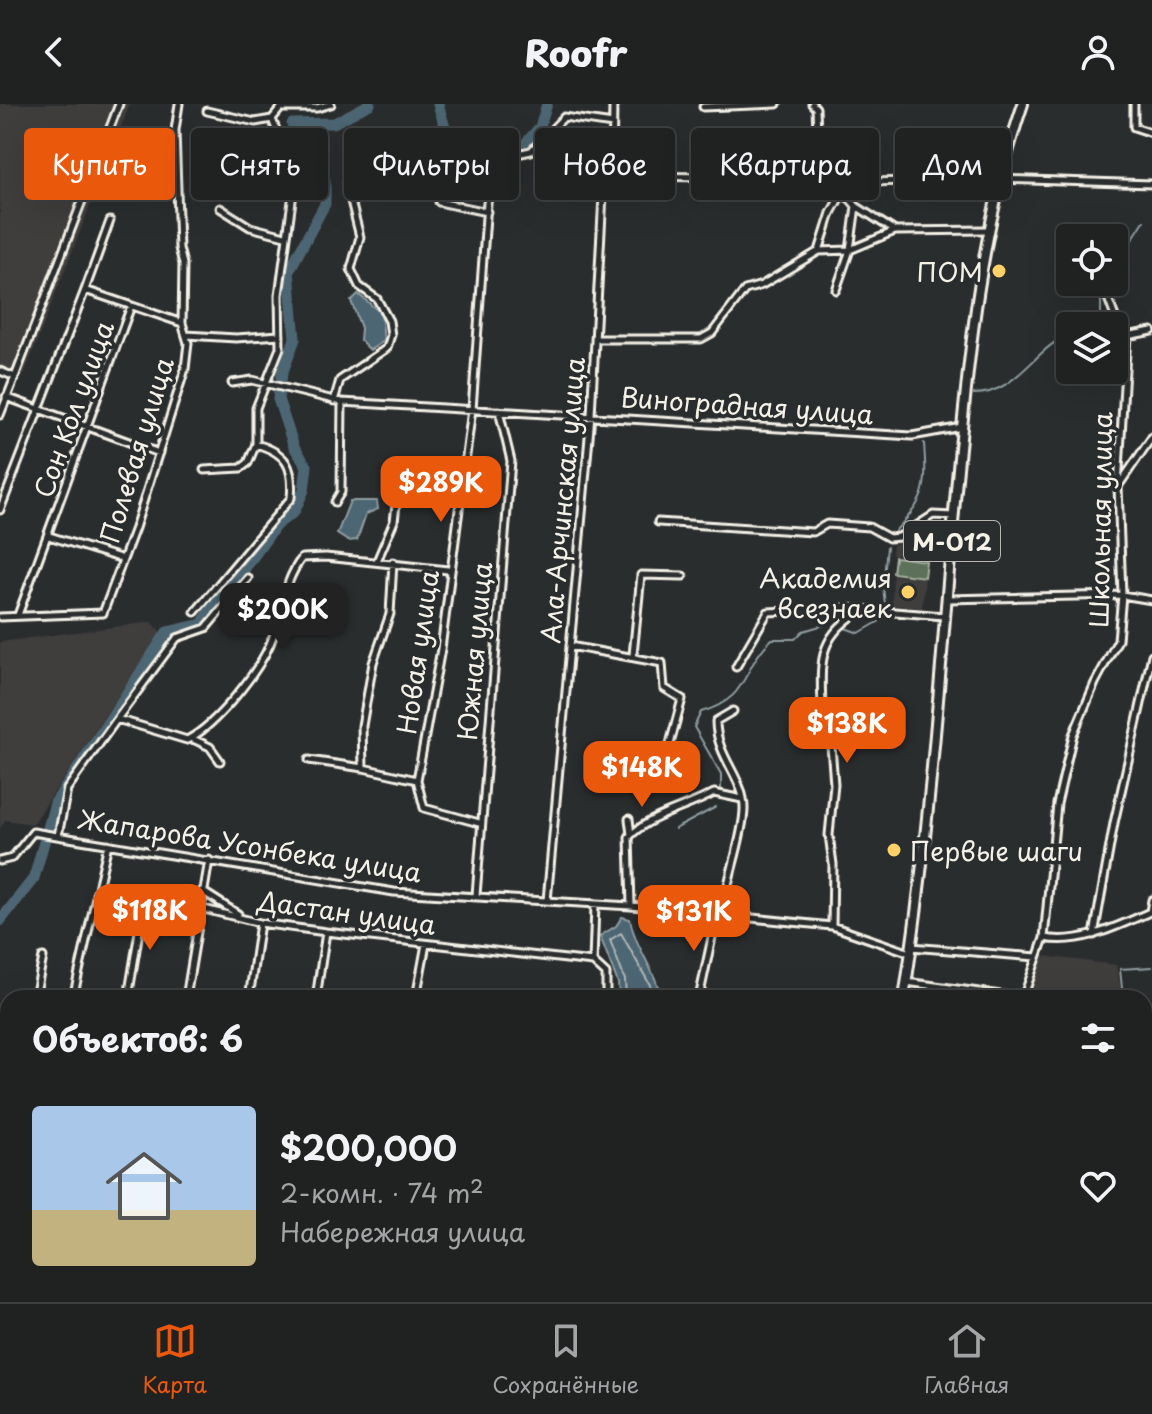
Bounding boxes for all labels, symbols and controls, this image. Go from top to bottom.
text: Roofr [524,25,628,79]
icon: back [32,30,76,74]
icon: person [1076,30,1120,74]
chip: Купить [24,128,175,200]
chip: Снять [191,128,328,200]
chip: Фильтры [344,128,519,200]
chip: Новое [535,128,675,200]
chip: Квартира [691,128,879,200]
chip: Дом [895,128,1011,200]
map controls [1056,224,1128,384]
button: locate [1056,224,1128,296]
place label: ПОМ [916,252,983,291]
marker: ПОМ [990,262,1008,280]
button: layers [1056,312,1128,384]
street label: Сон Кол улица [23,315,123,503]
street label: Полевая улица [89,352,183,548]
street label: Ала-Арчинская улица [530,355,594,645]
street label: Виноградная улица [619,377,875,433]
street label: Школьная улица [1079,411,1121,628]
pin: $289K [385,456,497,524]
text: $289K [399,462,483,501]
road number: М-012 [904,521,1000,561]
place label: Академия всезнаек [759,558,893,627]
street label: Южная улица [447,560,501,742]
street label: Новая улица [386,567,448,737]
pin: $200K [227,583,339,651]
marker: Академия всезнаек [899,583,917,601]
text: $200K [238,589,328,628]
pin: $138K [791,697,903,765]
text: $138K [807,703,887,742]
pin: $148K [586,741,698,809]
text: $148K [601,747,683,786]
street label: Жапарова Усонбека улица [76,799,425,891]
place label: Первые шаги [910,831,1083,870]
marker: Первые шаги [885,841,903,859]
street label: Дастан улица [255,880,439,944]
pin: $118K [94,884,206,952]
pin: $131K [638,885,750,953]
text: $118K [112,890,188,929]
text: $131K [656,891,732,930]
text: Объектов: 6 [32,1012,243,1064]
icon: filters [1076,1016,1120,1060]
text: $200,000 [280,1121,457,1173]
icon: home [96,1138,192,1234]
icon: heart [1076,1164,1120,1208]
text: 2-комн. · 74 m² [280,1173,484,1212]
text: Набережная улица [280,1212,525,1251]
tab: Карта [143,1319,207,1400]
tab: Сохранённые [492,1319,639,1400]
tab: Главная [924,1319,1009,1400]

